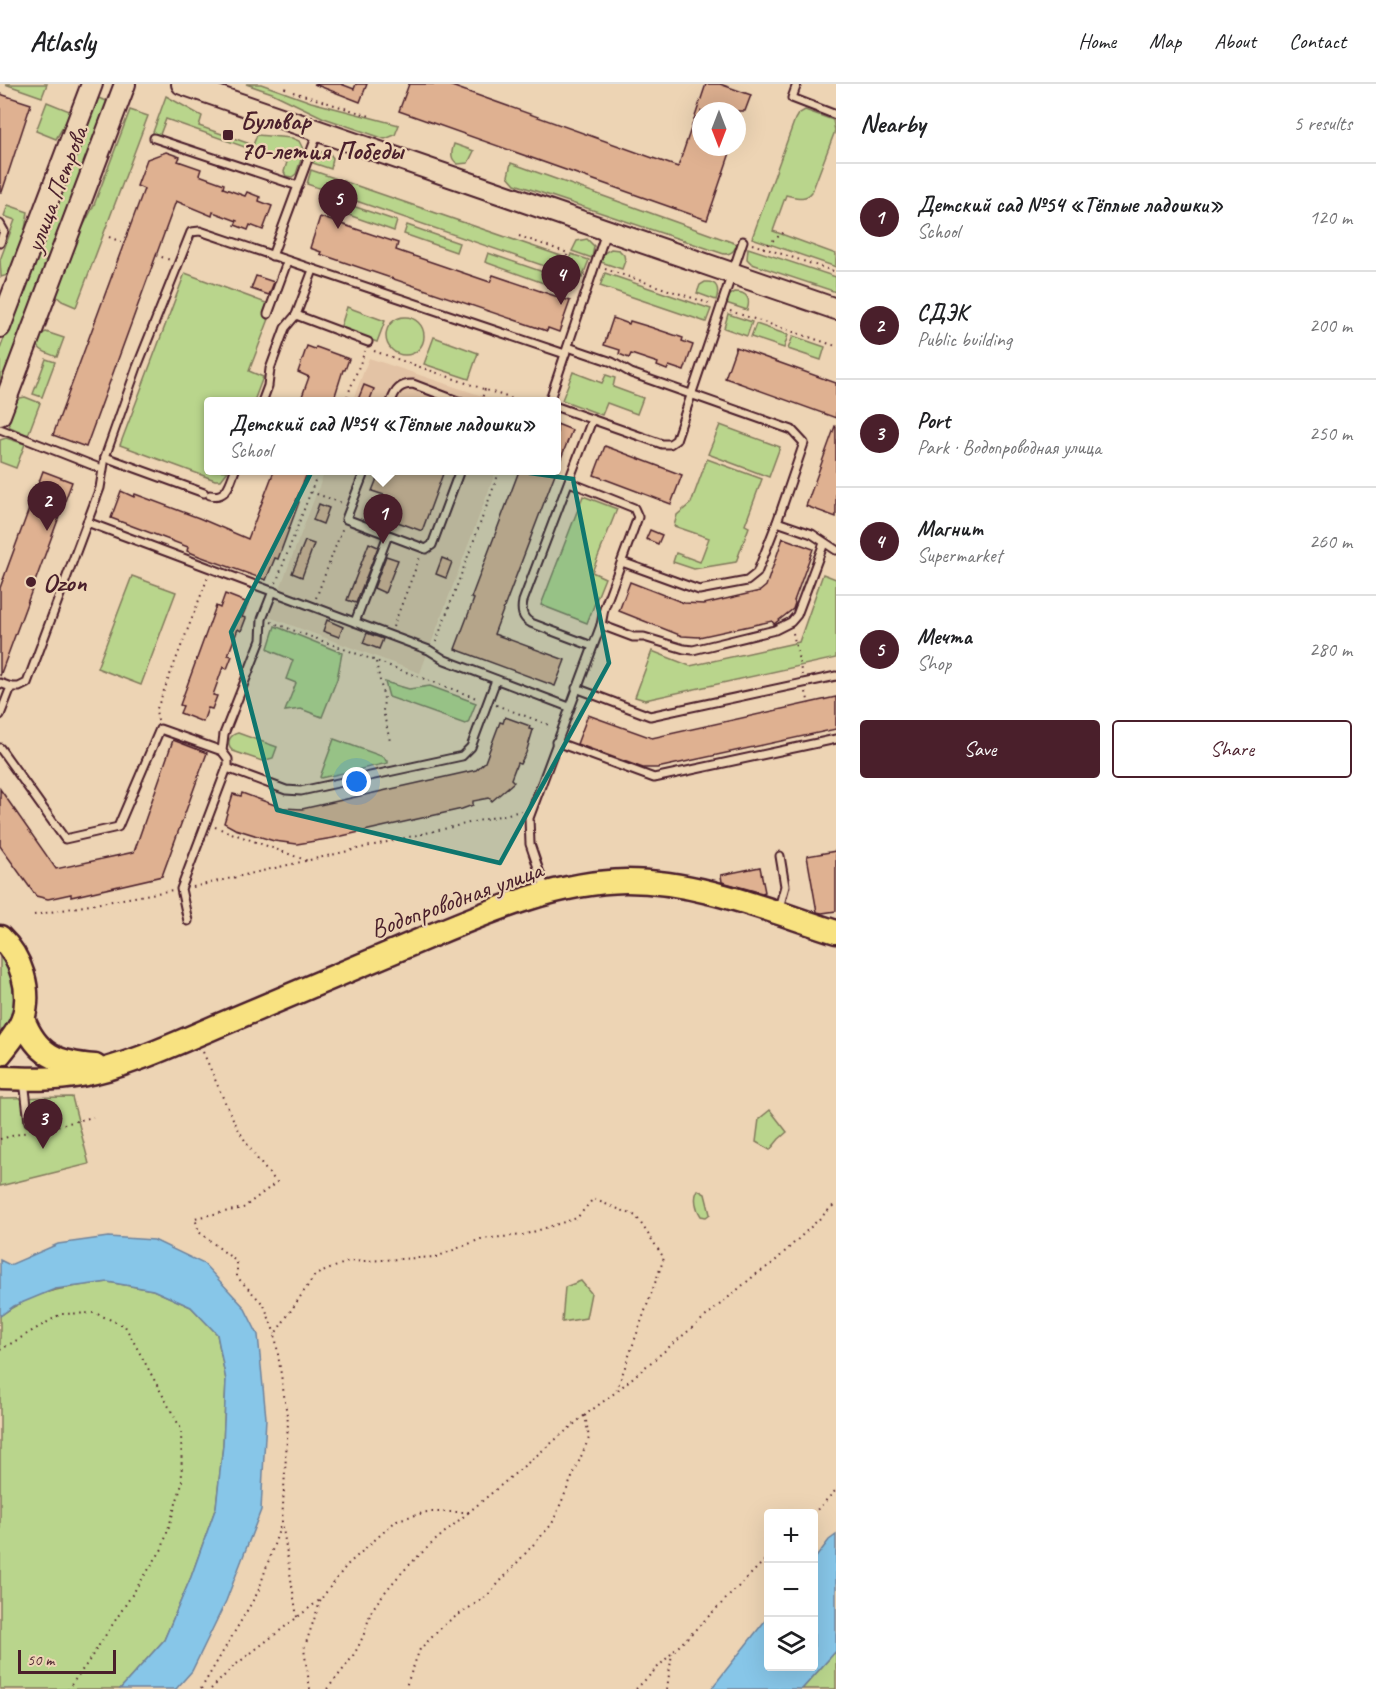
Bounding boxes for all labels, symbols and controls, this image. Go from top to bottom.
text: Atlasly [30,24,95,59]
text: Home [1078,28,1116,54]
text: Map [1149,28,1181,54]
text: About [1214,28,1256,54]
text: Contact [1289,28,1346,54]
north arrow [692,102,746,156]
place label: Бульвар 70-летия Победы [240,104,406,167]
text: Nearby [860,107,925,140]
text: 5 results [1293,111,1352,136]
street label: улица Петрова [17,119,96,259]
marker: Бульвар 70-летия Победы [221,128,235,142]
pin: 5 [318,180,358,229]
text: Детский сад №54 «Тёплые ладошки» [917,191,1223,219]
text: 1 [875,205,884,230]
text: 120 m [1309,205,1352,230]
text: School [917,219,960,244]
pin: 4 [542,256,580,305]
text: СДЭК [917,299,967,327]
text: 2 [875,313,884,338]
text: 200 m [1309,313,1352,338]
text: Public building [917,327,1012,352]
popup [204,397,561,475]
text: Port [917,407,950,435]
text: Детский сад №54 «Тёплые ладошки» [229,410,536,438]
text: 3 [875,421,884,446]
text: 250 m [1309,421,1352,446]
text: Park · Водопроводная улица [917,435,1101,460]
text: School [229,438,272,463]
pin: 2 [28,482,66,531]
pin: 1 [364,494,403,544]
text: Магнит [917,515,983,543]
text: 4 [875,529,884,554]
text: 260 m [1309,529,1352,554]
text: Supermarket [917,543,1002,568]
place label: Ozon [43,566,88,599]
marker: Ozon [24,575,38,589]
text: Мечта [917,623,972,651]
text: 5 [875,637,884,662]
text: 280 m [1309,637,1352,662]
text: Shop [917,651,951,676]
button: Save [860,720,1100,778]
button: Share [1112,720,1352,778]
your location [342,767,371,796]
street label: Водопроводная улица [366,852,549,946]
pin: 3 [24,1100,63,1149]
map controls [764,1509,818,1671]
button: + [764,1509,818,1563]
button: − [764,1563,818,1617]
button: layers [764,1617,818,1671]
scale bar [18,1647,116,1674]
text: 50 m [27,1650,54,1670]

